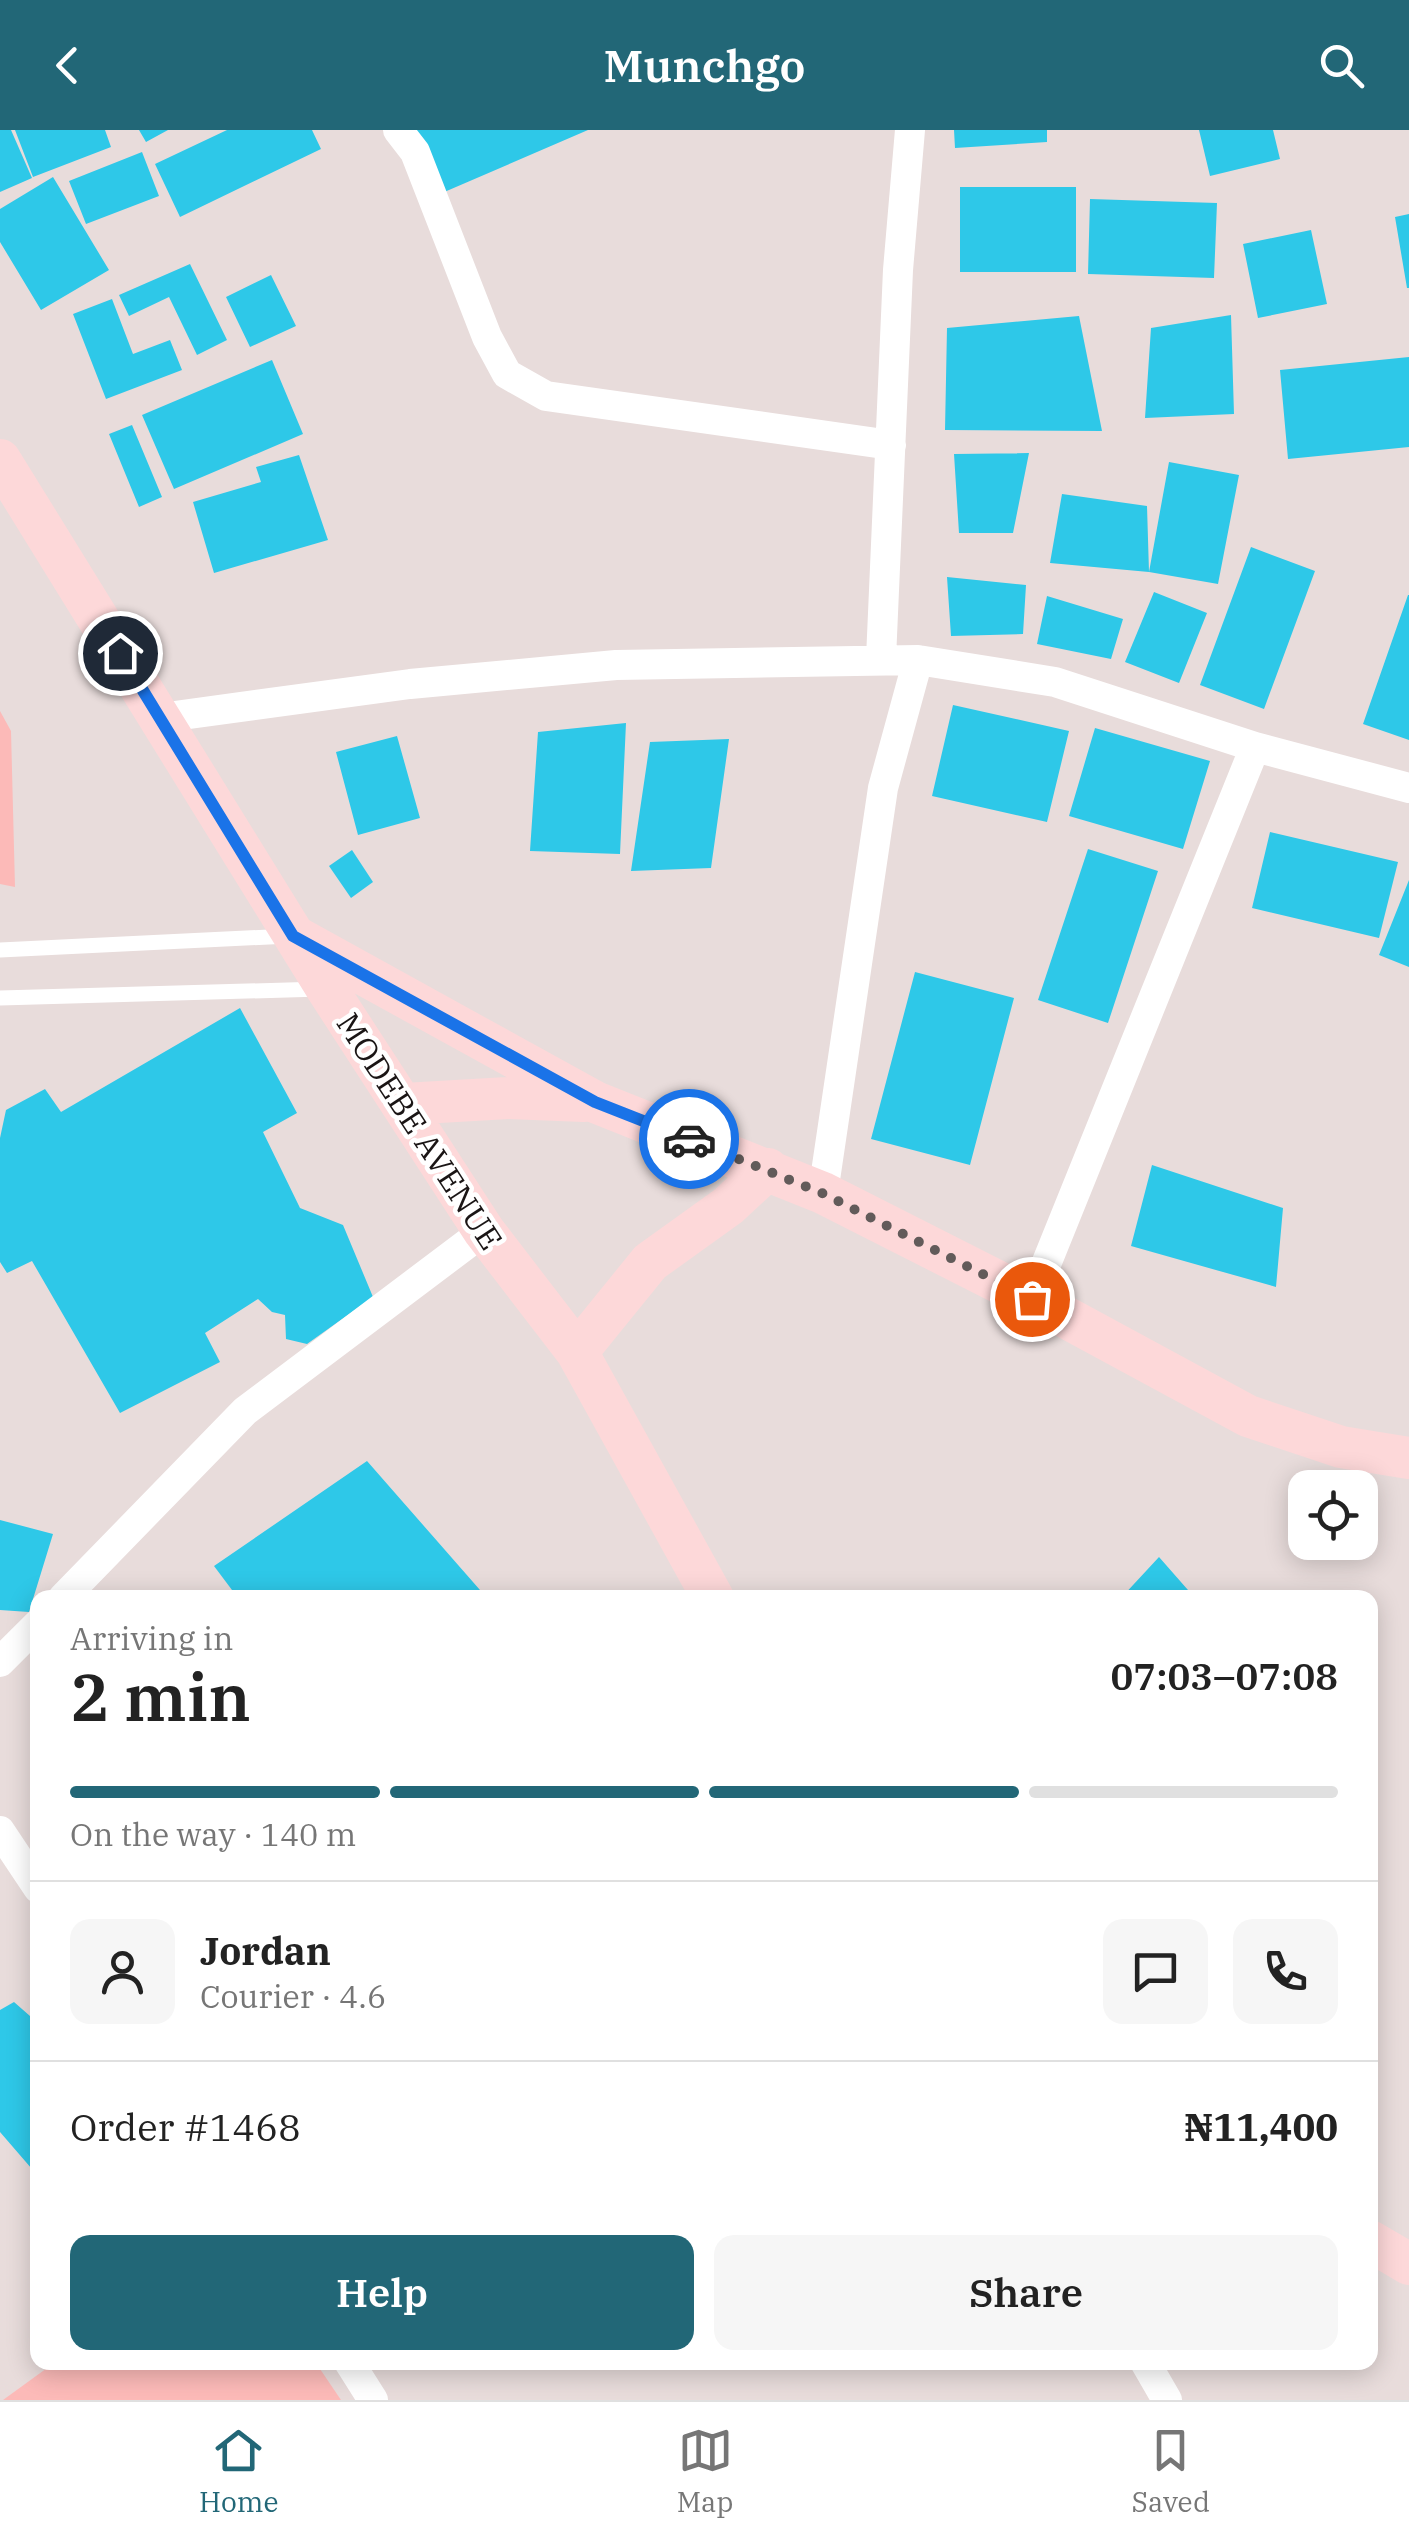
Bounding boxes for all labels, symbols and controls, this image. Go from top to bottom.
text: Munchgo [604,36,805,94]
icon: back [40,38,95,93]
icon: search [1314,38,1369,93]
pin [78,611,163,696]
icon: home [93,626,148,681]
street label: MODEBE AVENUE [328,1005,512,1257]
courier [639,1089,739,1189]
icon: car [662,1112,717,1167]
pin [990,1257,1075,1342]
icon: bag [1005,1272,1060,1327]
map controls [1288,1470,1378,1560]
button: locate [1288,1470,1378,1560]
text: Arriving in [70,1617,233,1659]
text: 07:03–07:08 [1111,1651,1338,1700]
text: 2 min [70,1654,251,1739]
text: On the way · 140 m [70,1813,356,1855]
button: person [70,1919,175,2024]
button: chat [1103,1919,1208,2024]
button: phone [1233,1919,1338,2024]
text: Jordan [200,1926,331,1975]
text: Courier · 4.6 [200,1975,386,2017]
text: Order #1468 [70,2102,301,2151]
text: ₦11,400 [1184,2102,1338,2151]
button: Help [70,2235,694,2350]
button: Share [714,2235,1338,2350]
tab: Home [199,2423,279,2520]
tab: Map [677,2423,734,2520]
tab: Saved [1132,2423,1210,2520]

